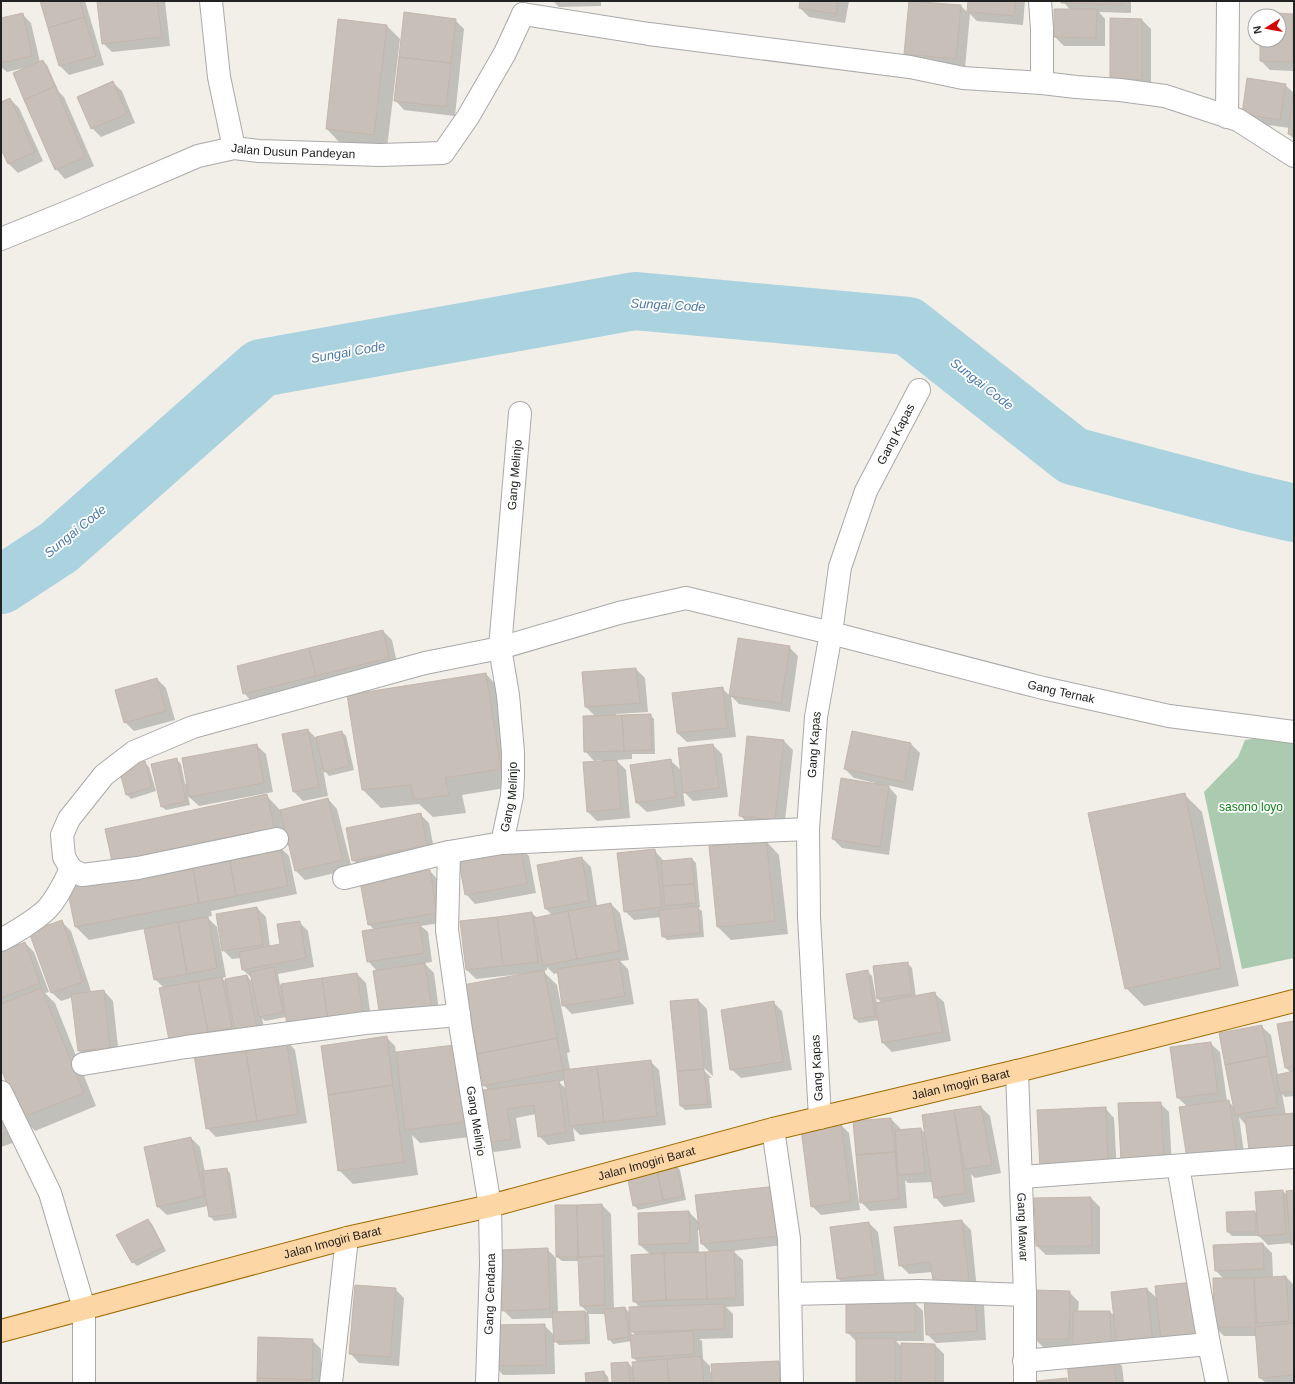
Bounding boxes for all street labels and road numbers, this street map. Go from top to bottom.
street label: Jalan Dusun Pandeyan [230,141,355,161]
street label: Gang Kapas [874,401,918,467]
street label: Gang Melinjo [505,439,525,511]
street label: Gang Ternak [1026,677,1097,706]
street label: Gang Kapas [805,710,824,778]
street label: Gang Melinjo [498,762,520,833]
street label: Gang Kapas [808,1034,826,1102]
street label: Jalan Imogiri Barat [910,1066,1012,1103]
street label: Gang Melinjo [464,1085,488,1157]
street label: Jalan Imogiri Barat [596,1143,697,1183]
street label: Gang Mawar [1014,1192,1031,1262]
street label: Jalan Imogiri Barat [282,1223,383,1262]
street label: Gang Cendana [482,1253,498,1335]

